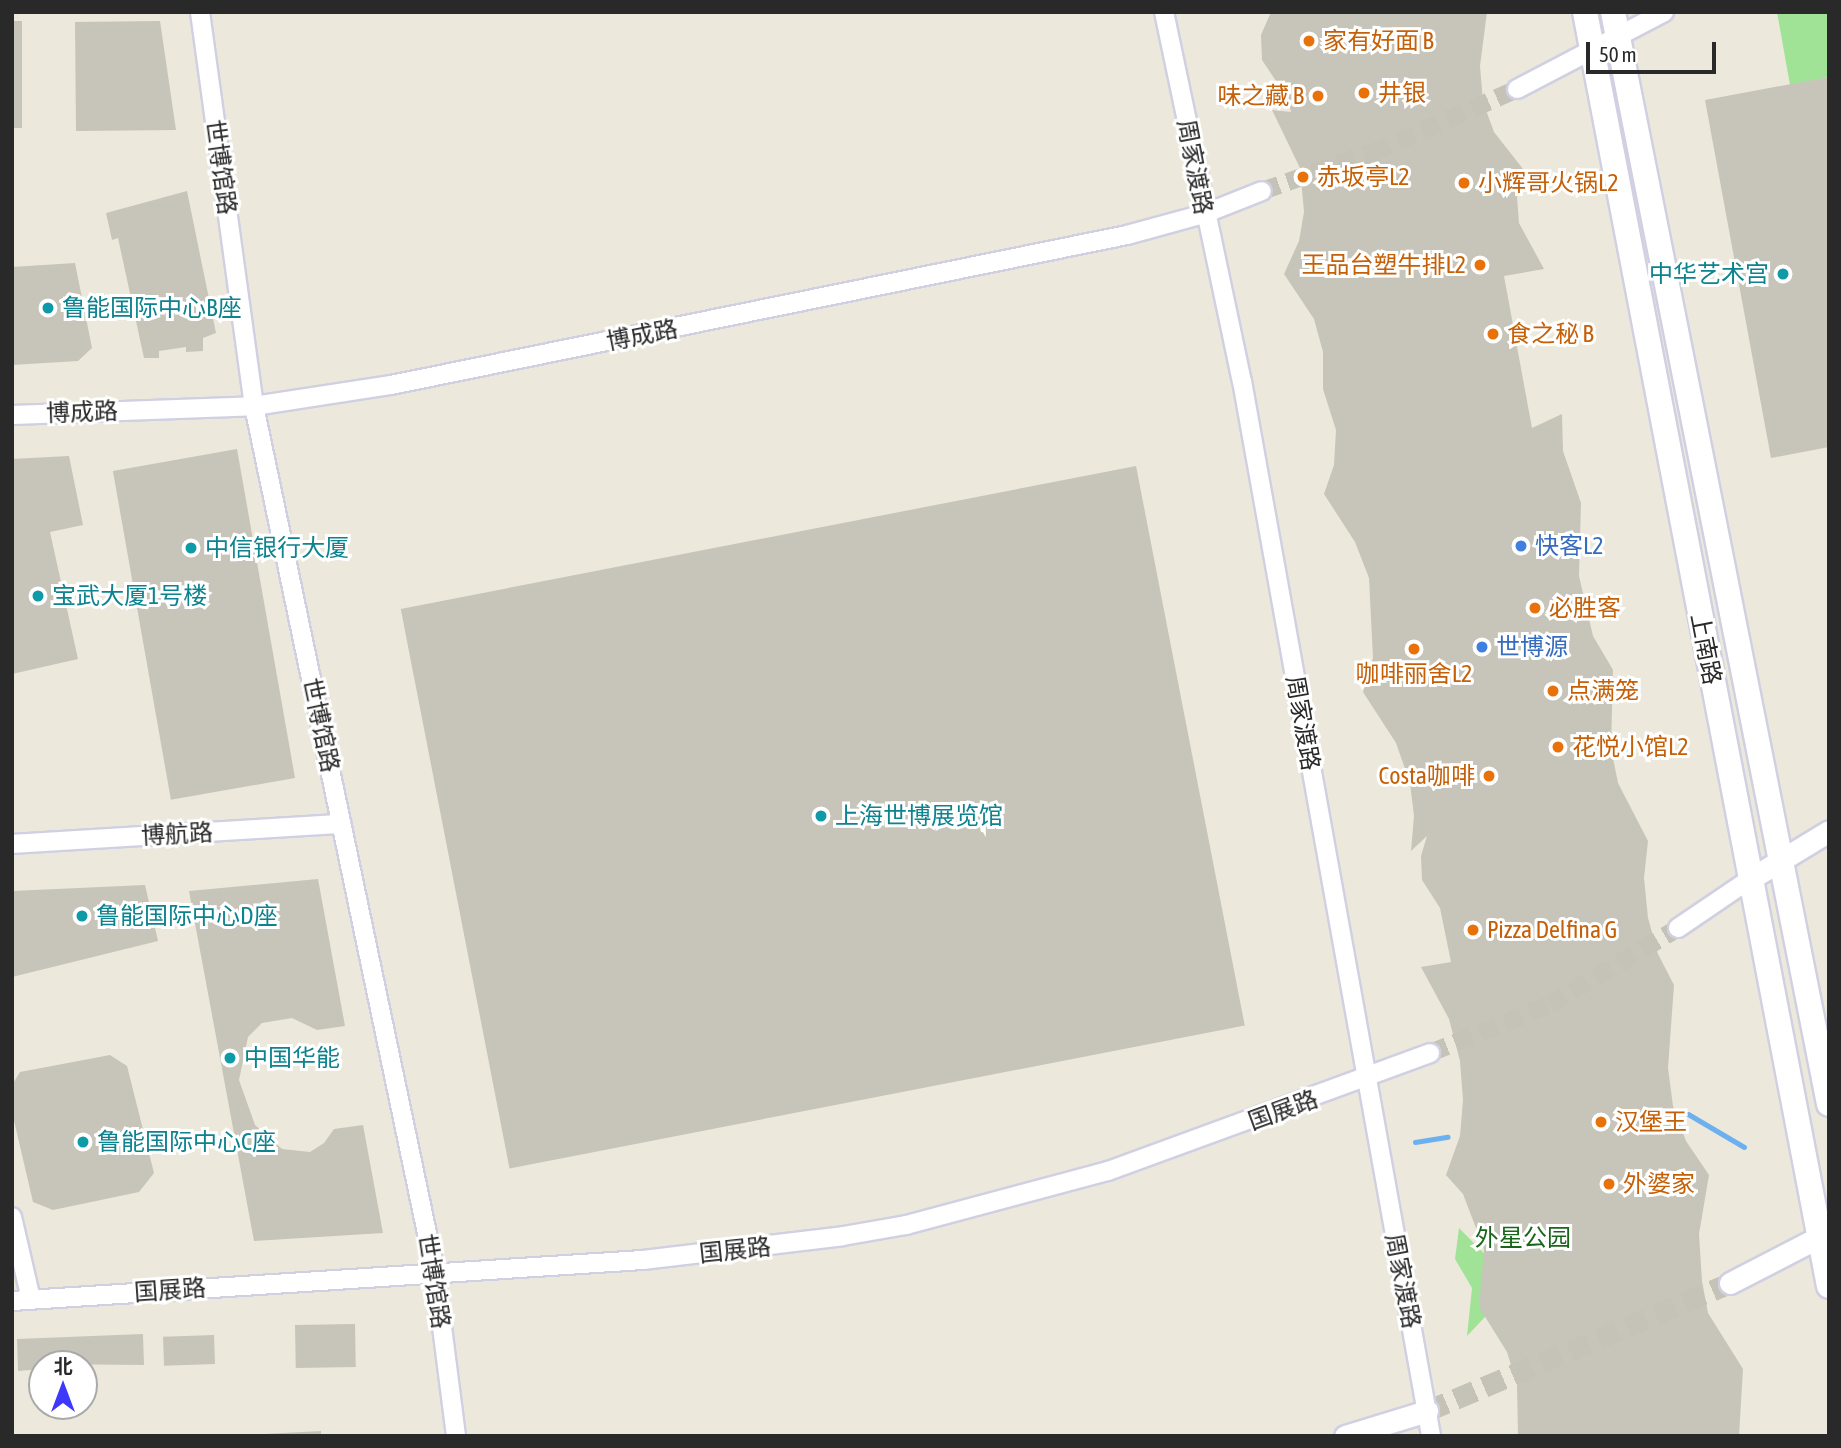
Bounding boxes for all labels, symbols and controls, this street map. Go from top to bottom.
place label: 家有好面 B [1323,27,1434,55]
scale bar [1589,28,1718,72]
marker: 家有好面 B [1301,33,1317,49]
text: 50 m [1599,42,1637,66]
place label: 井银 [1378,79,1426,107]
place label: 味之藏 B [1217,82,1304,110]
marker: 井银 [1356,85,1372,101]
marker: 味之藏 B [1310,88,1326,104]
street label: 世博馆路 [200,117,242,217]
street label: 周家渡路 [1172,117,1218,217]
place label: 赤坂亭L2 [1317,163,1410,191]
marker: 赤坂亭L2 [1295,169,1311,185]
place label: 小辉哥火锅L2 [1478,169,1619,197]
marker: 小辉哥火锅L2 [1456,175,1472,191]
place label: 王品台塑牛排L2 [1301,251,1466,279]
marker: 王品台塑牛排L2 [1472,257,1488,273]
place label: 中华艺术宫 [1649,260,1769,288]
marker: 中华艺术宫 [1775,266,1791,282]
place label: 鲁能国际中心B座 [62,294,241,322]
marker: 鲁能国际中心B座 [40,300,56,316]
street label: 博成路 [604,314,680,356]
place label: 食之秘 B [1507,320,1594,348]
marker: 食之秘 B [1485,326,1501,342]
street label: 博成路 [46,396,118,428]
place label: 快客L2 [1535,532,1604,560]
place label: 中信银行大厦 [205,534,349,562]
marker: 快客L2 [1513,538,1529,554]
marker: 中信银行大厦 [183,540,199,556]
place label: 宝武大厦1号楼 [52,582,207,610]
marker: 宝武大厦1号楼 [30,588,46,604]
place label: 必胜客 [1549,594,1621,622]
marker: 必胜客 [1527,600,1543,616]
street label: 上南路 [1685,611,1727,687]
place label: 世博源 [1496,633,1568,661]
marker: 世博源 [1474,639,1490,655]
marker: 咖啡丽舍L2 [1406,641,1422,657]
place label: 咖啡丽舍L2 [1356,660,1472,688]
street label: 周家渡路 [1280,673,1326,773]
street label: 世博馆路 [297,675,345,775]
place label: 点满笼 [1567,677,1639,705]
marker: 点满笼 [1545,683,1561,699]
place label: 花悦小馆L2 [1572,733,1689,761]
marker: 花悦小馆L2 [1550,739,1566,755]
place label: Costa咖啡 [1378,762,1475,790]
marker: Costa咖啡 [1481,768,1497,784]
place label: 上海世博展览馆 [835,802,1003,830]
marker: 上海世博展览馆 [813,808,829,824]
street label: 博航路 [140,818,214,850]
place label: 鲁能国际中心D座 [96,902,277,930]
marker: 鲁能国际中心D座 [74,908,90,924]
place label: Pizza Delfina G [1487,916,1617,944]
marker: Pizza Delfina G [1465,922,1481,938]
place label: 中国华能 [244,1044,340,1072]
marker: 中国华能 [222,1050,238,1066]
street label: 国展路 [1244,1084,1322,1136]
place label: 汉堡王 [1615,1108,1687,1136]
marker: 汉堡王 [1593,1114,1609,1130]
place label: 鲁能国际中心C座 [97,1128,276,1156]
marker: 鲁能国际中心C座 [75,1134,91,1150]
place label: 外婆家 [1623,1170,1695,1198]
marker: 外婆家 [1601,1176,1617,1192]
park label: 外星公园 [1475,1224,1571,1252]
street label: 世博馆路 [412,1231,456,1331]
street label: 周家渡路 [1380,1231,1426,1331]
street label: 国展路 [698,1232,772,1268]
street label: 国展路 [133,1273,207,1307]
north arrow [28,1350,98,1420]
text: 北 [53,1355,73,1377]

